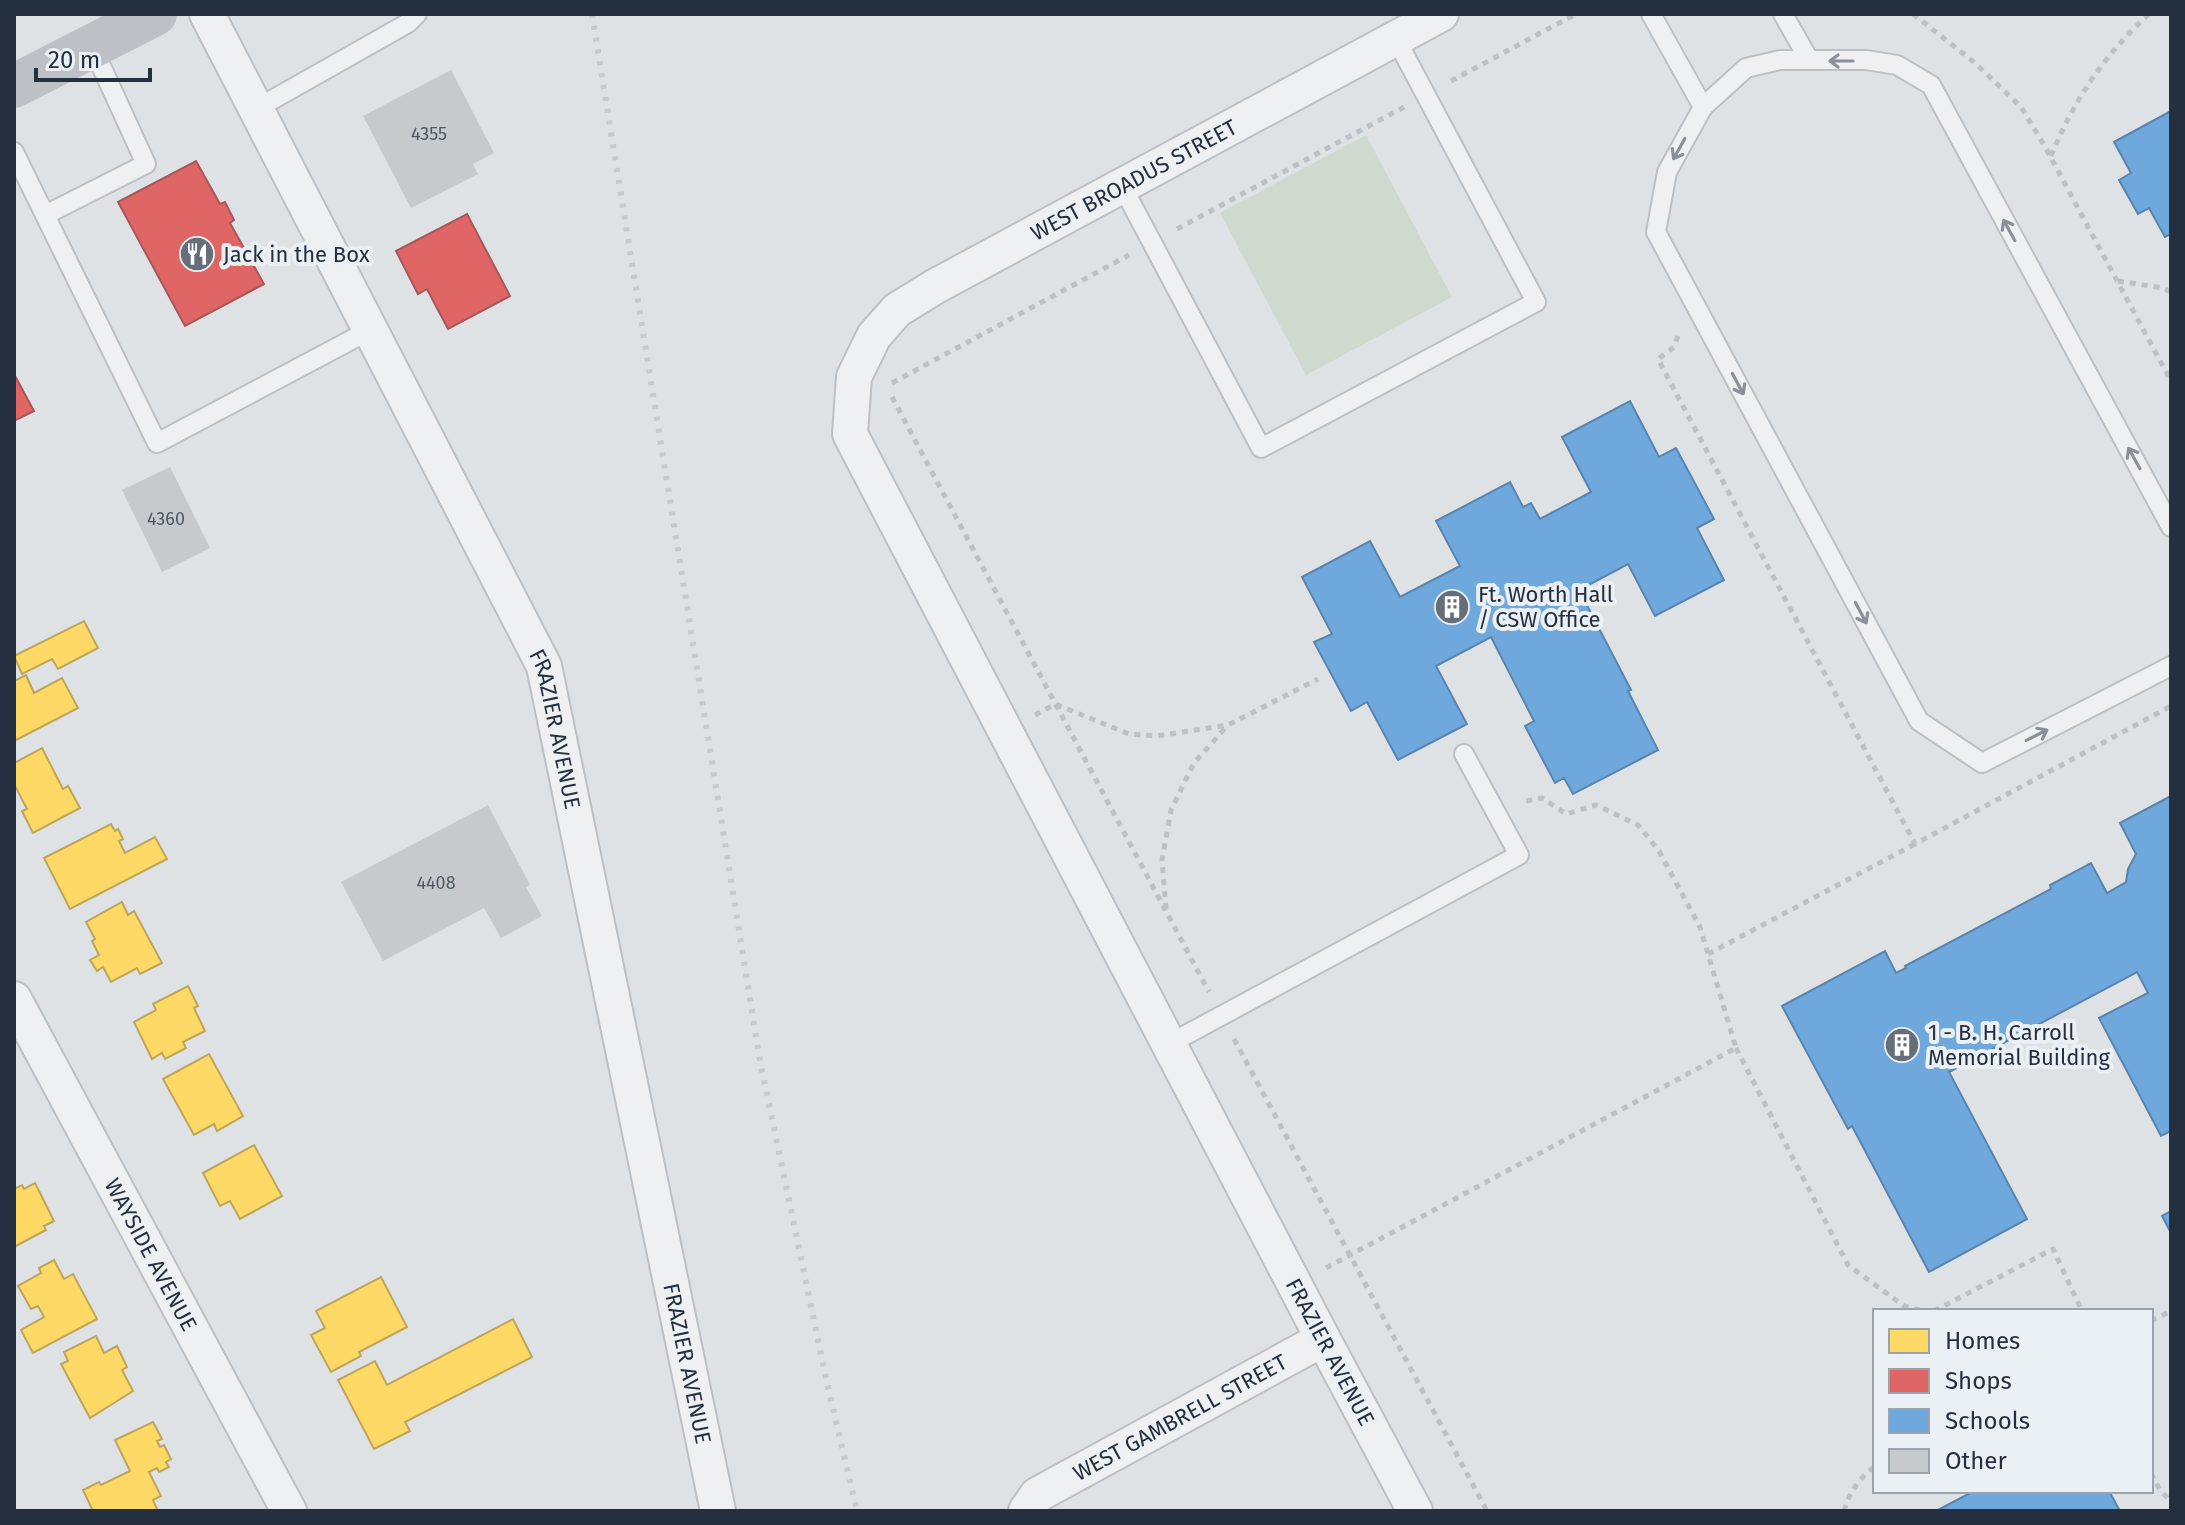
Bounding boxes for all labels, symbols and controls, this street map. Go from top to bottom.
scale bar [36,32,150,82]
text: 20 m [48,46,100,74]
one-way arrow [1828,53,1855,68]
street label: WEST BROADUS STREET [1026,113,1242,246]
house number: 4355 [411,123,447,145]
one-way arrow [1671,137,1687,161]
one-way arrow [2001,218,2017,242]
restaurant icon: Jack in the Box [178,235,216,273]
place label: Jack in the Box [223,241,370,268]
one-way arrow [1731,372,1746,396]
one-way arrow [2125,447,2141,470]
house number: 4360 [147,508,185,530]
place label: Ft. Worth Hall / CSW Office [1478,581,1613,633]
building icon: Ft. Worth Hall / CSW Office [1433,588,1471,626]
one-way arrow [1853,601,1869,625]
street label: FRAZIER AVENUE [524,644,587,811]
one-way arrow [2025,726,2048,742]
house number: 4408 [416,872,456,894]
place label: 1 - B. H. Carroll Memorial Building [1928,1019,2111,1071]
building icon: 1 - B. H. Carroll Memorial Building [1883,1026,1921,1064]
street label: WAYSIDE AVENUE [99,1173,203,1335]
street label: FRAZIER AVENUE [1280,1274,1380,1430]
street label: FRAZIER AVENUE [658,1281,717,1446]
legend [1873,1309,2153,1493]
text: Homes [1945,1327,2020,1355]
street label: WEST GAMBRELL STREET [1068,1348,1292,1486]
text: Shops [1945,1367,2012,1395]
text: Schools [1945,1407,2030,1435]
text: Other [1945,1447,2007,1475]

